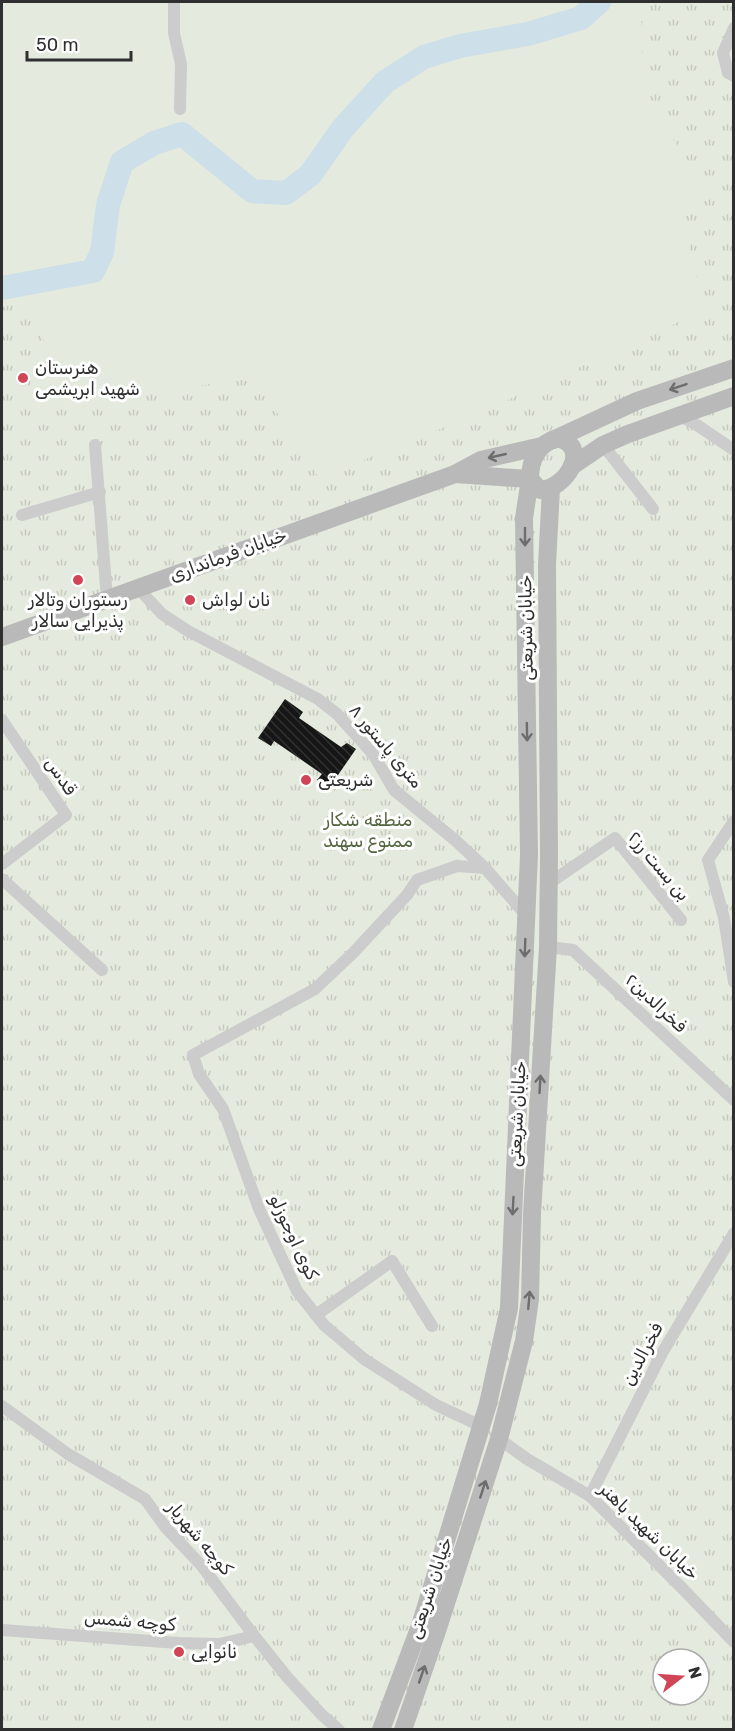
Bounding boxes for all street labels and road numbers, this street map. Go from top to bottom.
street label: خیابان فرمانداری [167,524,289,586]
street label: خیابان شریعتی [514,575,538,681]
street label: ۸ متری پاستور [344,699,428,793]
street label: قدس [40,753,82,799]
street label: بن بست رز۲ [623,827,695,905]
street label: فخرالدین۲ [621,969,691,1037]
street label: خیابان شریعتی [503,1061,531,1167]
street label: کوی اوجوزلو [265,1191,323,1283]
street label: فخرالدین [616,1319,668,1389]
street label: خیابان شهید باهنر [594,1477,704,1584]
street label: کوچه شهریار [162,1496,238,1580]
street label: خیابان شریعتی [403,1534,457,1642]
street label: کوچه شمس [83,1606,177,1636]

